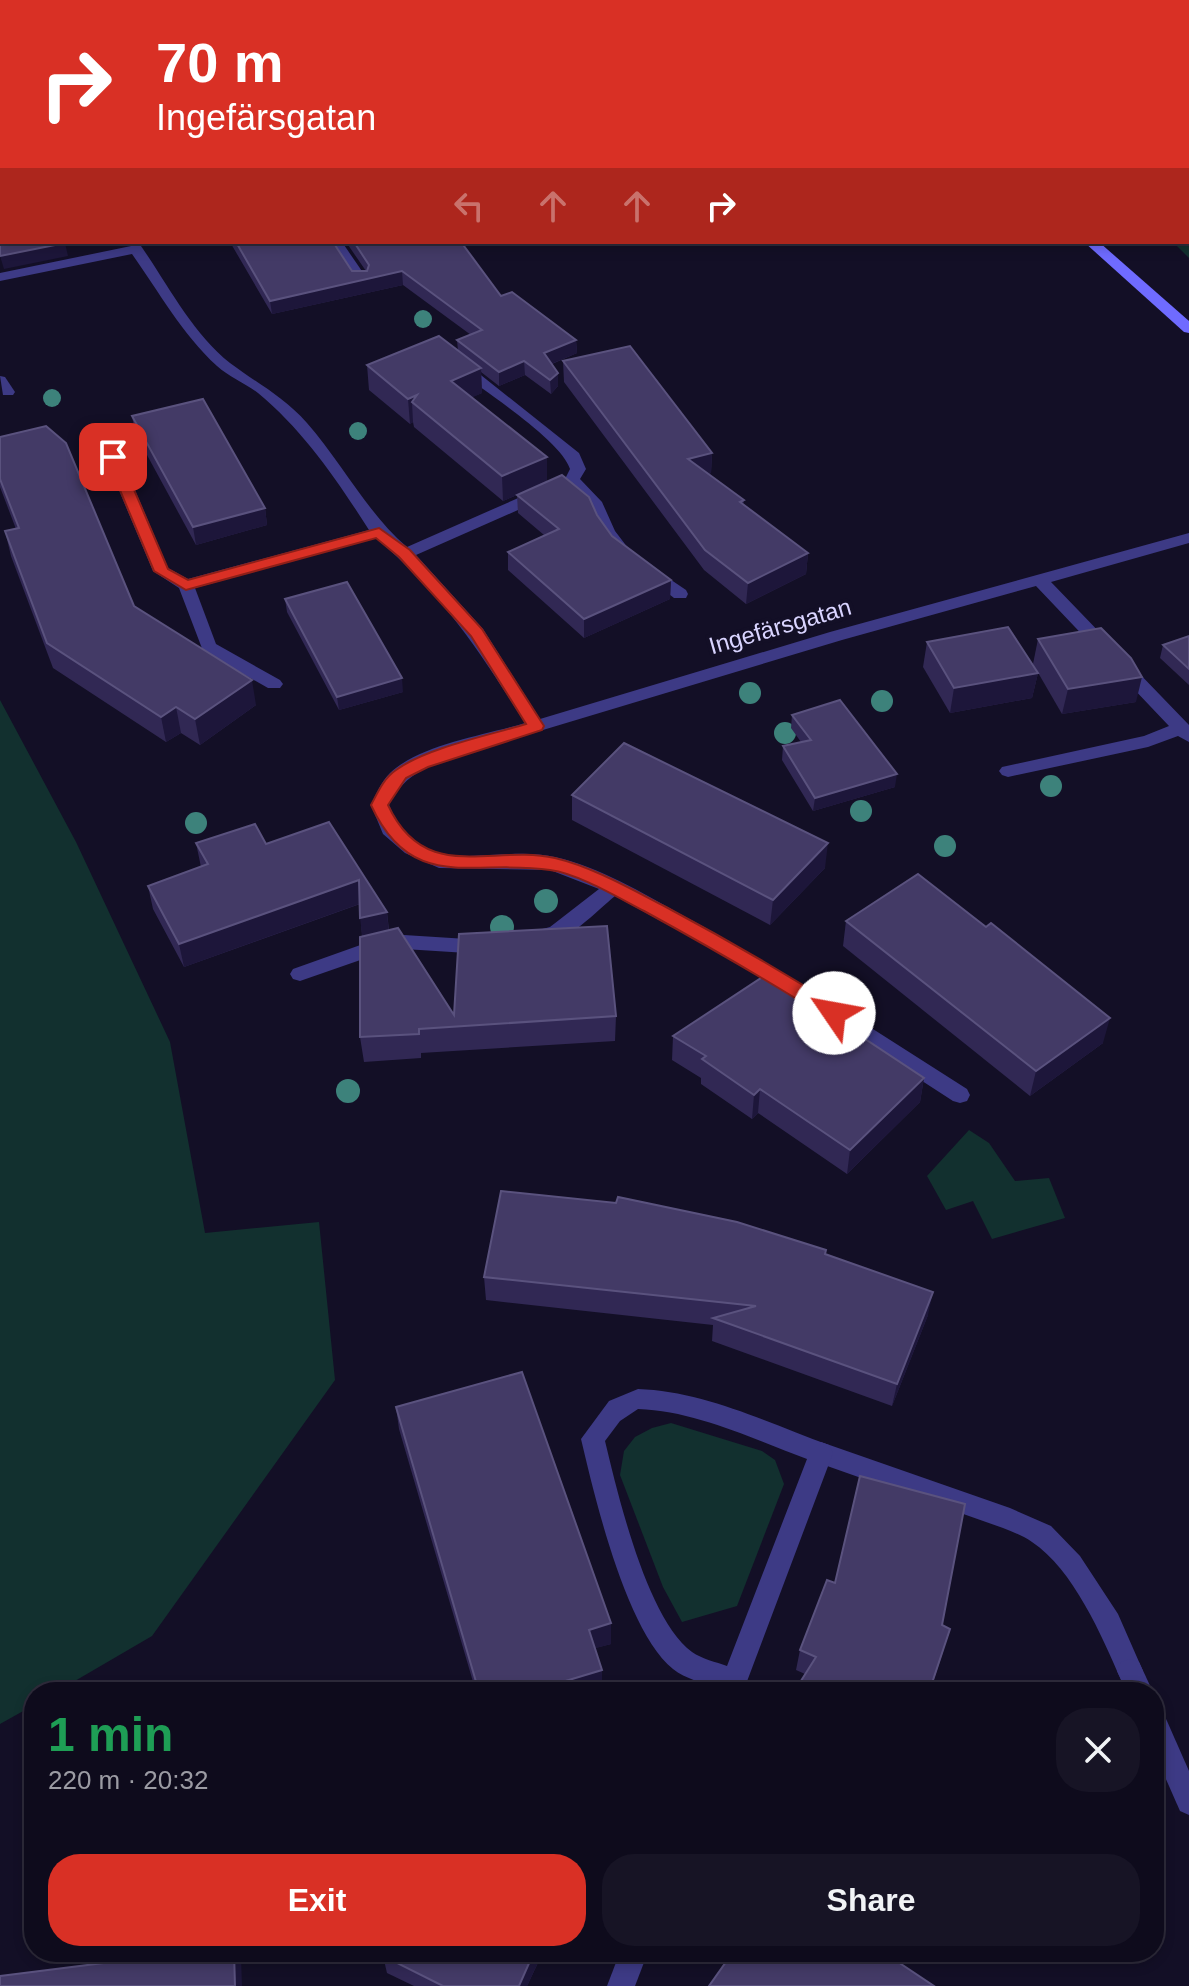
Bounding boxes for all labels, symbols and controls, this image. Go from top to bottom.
text: 70 m [156,31,284,94]
icon: right [24,32,128,136]
text: Ingefärsgatan [156,97,376,138]
icon: left [447,184,491,228]
icon: ahead [531,184,575,228]
icon: ahead [615,184,659,228]
icon: right [699,184,743,228]
pin [79,423,147,491]
icon: arrive [91,435,135,479]
street label: Ingefärsgatan [706,593,854,659]
position arrow [792,971,876,1055]
text: 1 min [48,1708,173,1761]
button: close [1056,1708,1140,1792]
text: 220 m · 20:32 [48,1765,208,1795]
button: Exit [48,1854,586,1946]
button: Share [602,1854,1140,1946]

